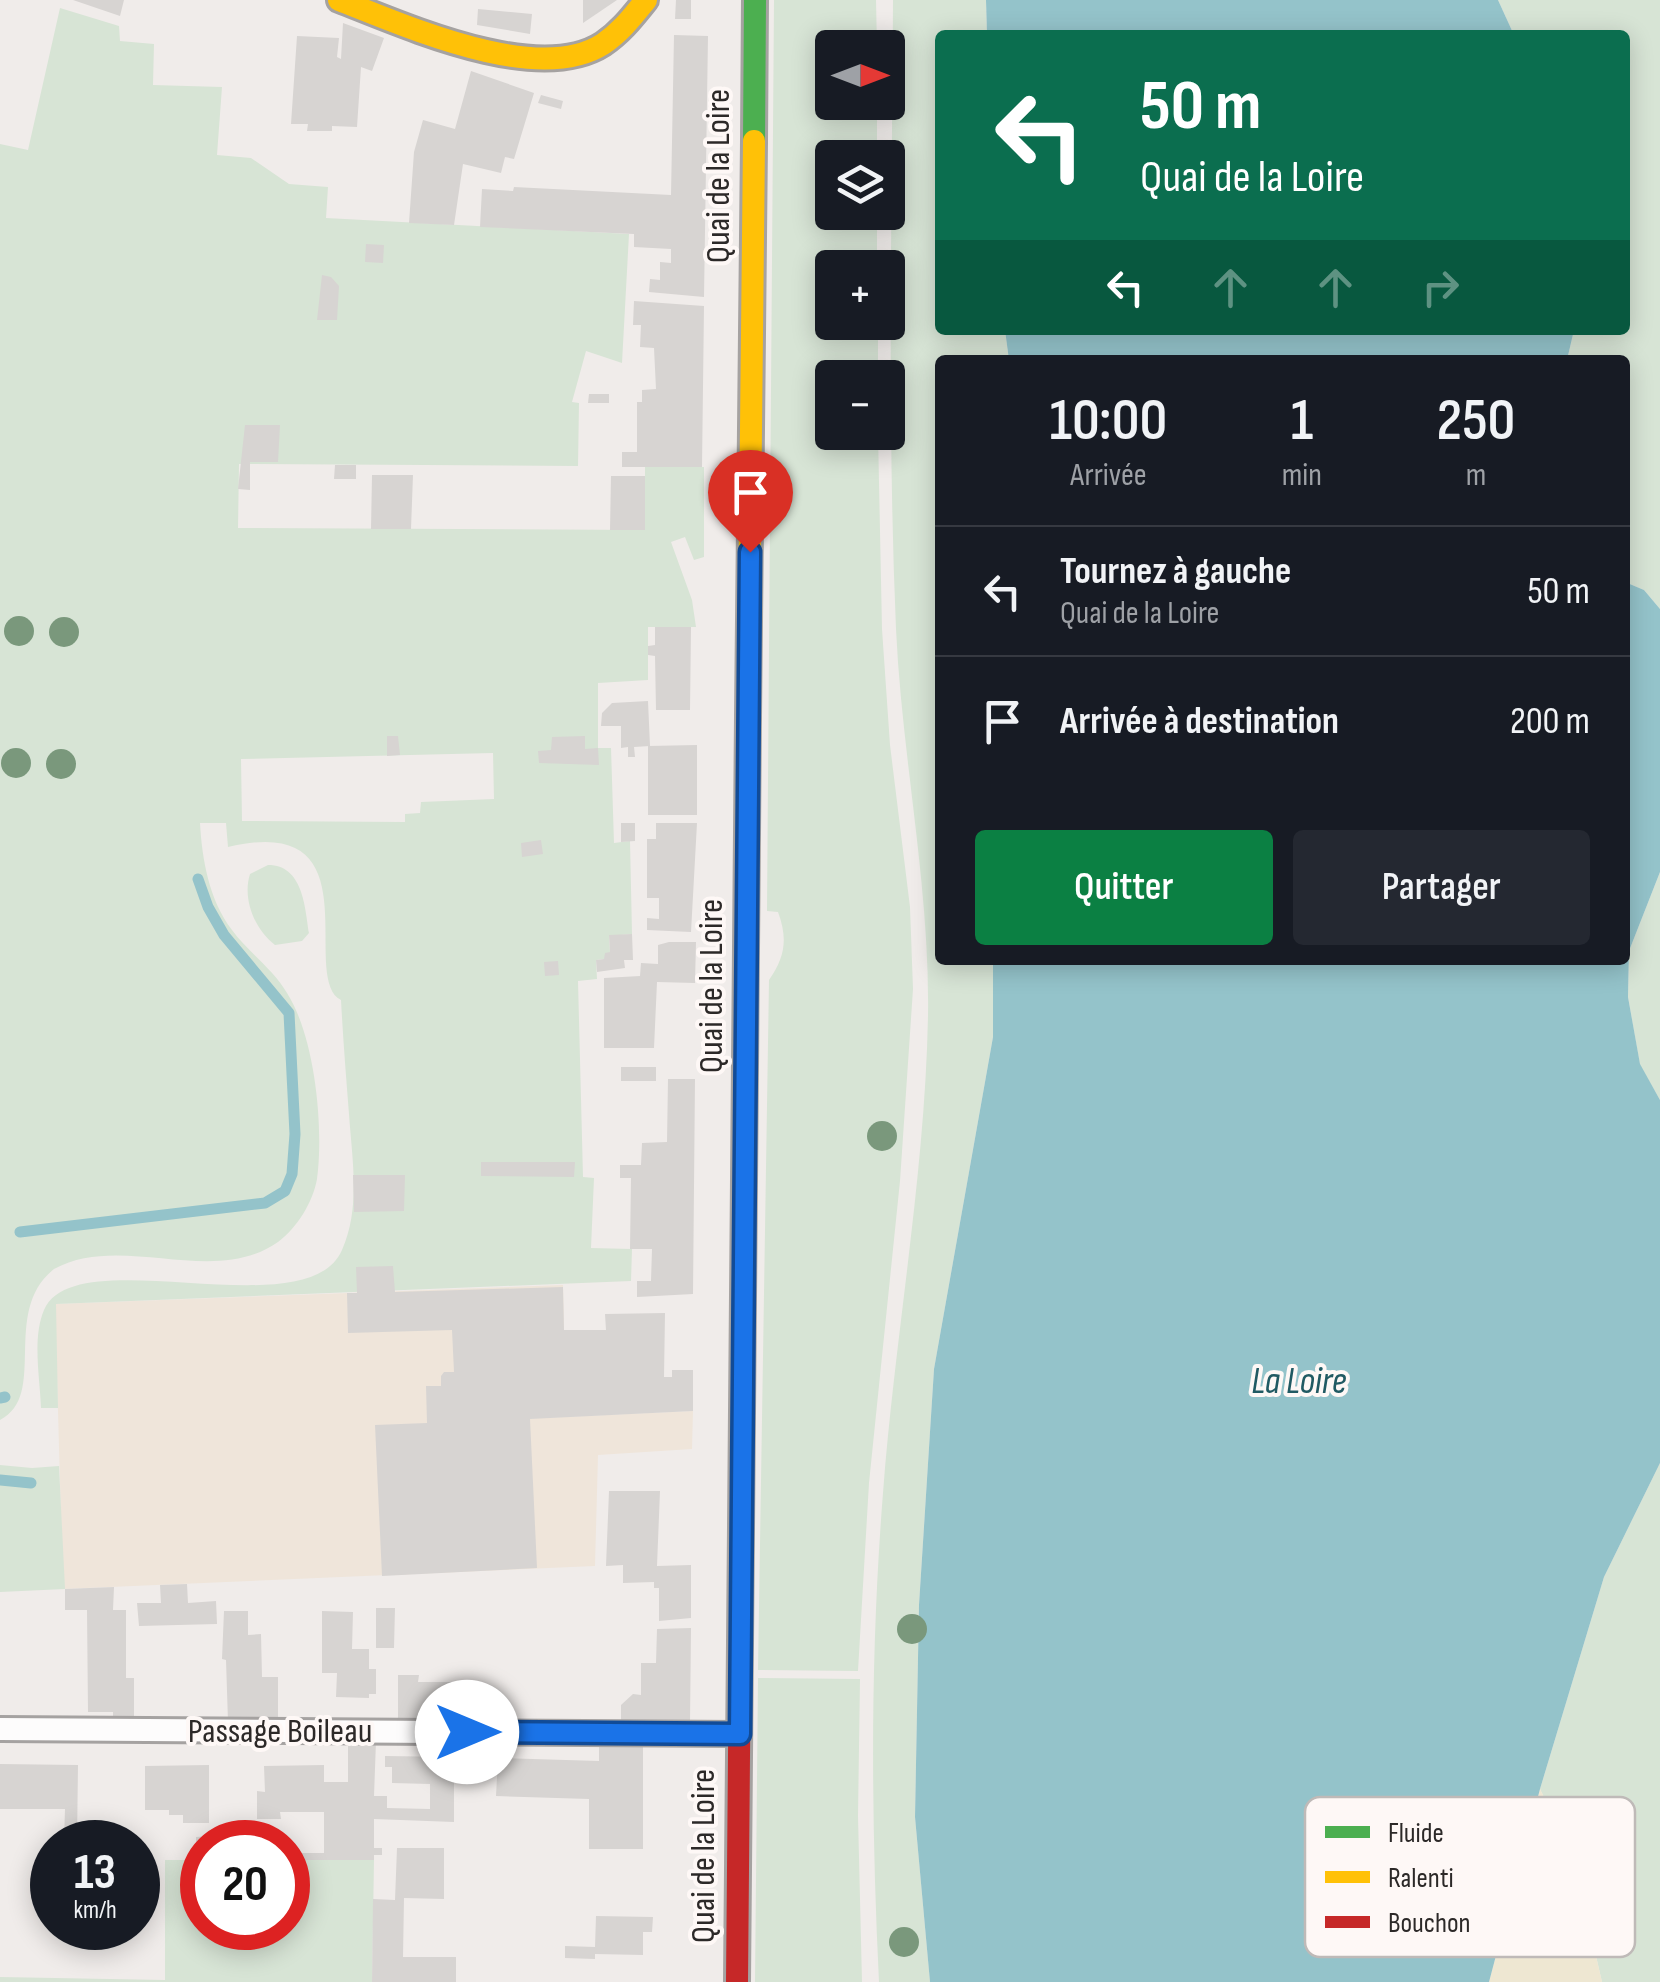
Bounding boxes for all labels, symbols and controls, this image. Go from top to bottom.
north arrow [815,30,905,120]
map controls [815,30,905,450]
text: 50 m [1140,65,1261,149]
icon: left [975,70,1105,200]
street label: Quai de la Loire [697,89,740,263]
button: layers [815,140,905,230]
text: Quai de la Loire [1140,150,1364,205]
button: + [815,250,905,340]
icon: left [1098,260,1153,315]
icon: ahead [1203,260,1258,315]
icon: ahead [1308,260,1363,315]
icon: right [1413,260,1468,315]
button: − [815,360,905,450]
text: 10:00 [1050,385,1167,457]
text: 1 [1291,385,1313,457]
text: 250 [1437,385,1515,457]
pin [708,450,793,553]
text: Arrivée [1070,456,1147,495]
text: min [1282,456,1322,495]
text: m [1466,456,1486,495]
icon: arrive [723,465,778,520]
text: Tournez à gauche [1060,549,1291,594]
icon: left [975,564,1030,619]
text: 50 m [1527,569,1590,614]
text: Quai de la Loire [1060,594,1219,633]
icon: arrive [975,694,1030,749]
text: Arrivée à destination [1060,699,1339,744]
text: 200 m [1510,699,1590,744]
button: Quitter [975,830,1273,945]
button: Partager [1293,830,1590,945]
street label: Quai de la Loire [690,899,733,1073]
water label: La Loire [1251,1359,1347,1404]
position arrow [415,1680,519,1784]
street label: Passage Boileau [188,1710,372,1753]
street label: Quai de la Loire [682,1769,725,1943]
legend [1305,1797,1635,1957]
text: Fluide [1388,1817,1444,1850]
speed limit sign: 20 [180,1820,310,1950]
text: 13 [74,1843,116,1903]
text: Ralenti [1388,1862,1454,1895]
text: km/h [73,1895,117,1926]
text: Bouchon [1388,1907,1471,1940]

